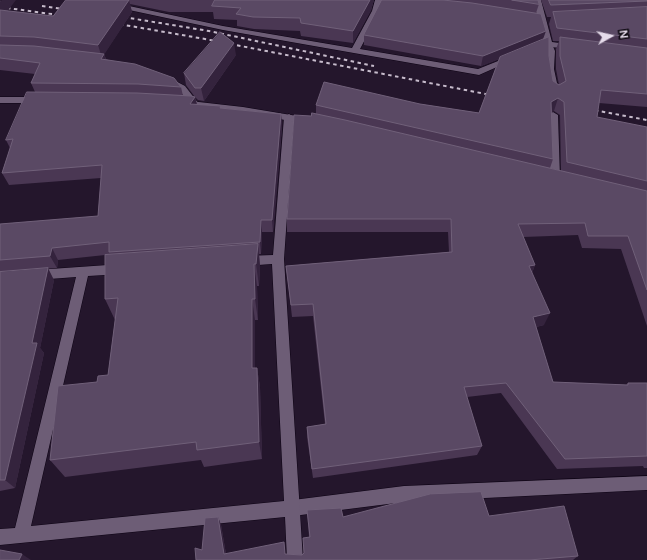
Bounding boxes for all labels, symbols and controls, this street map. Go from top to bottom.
north arrow [591,16,631,56]
text: N [616,29,630,39]

